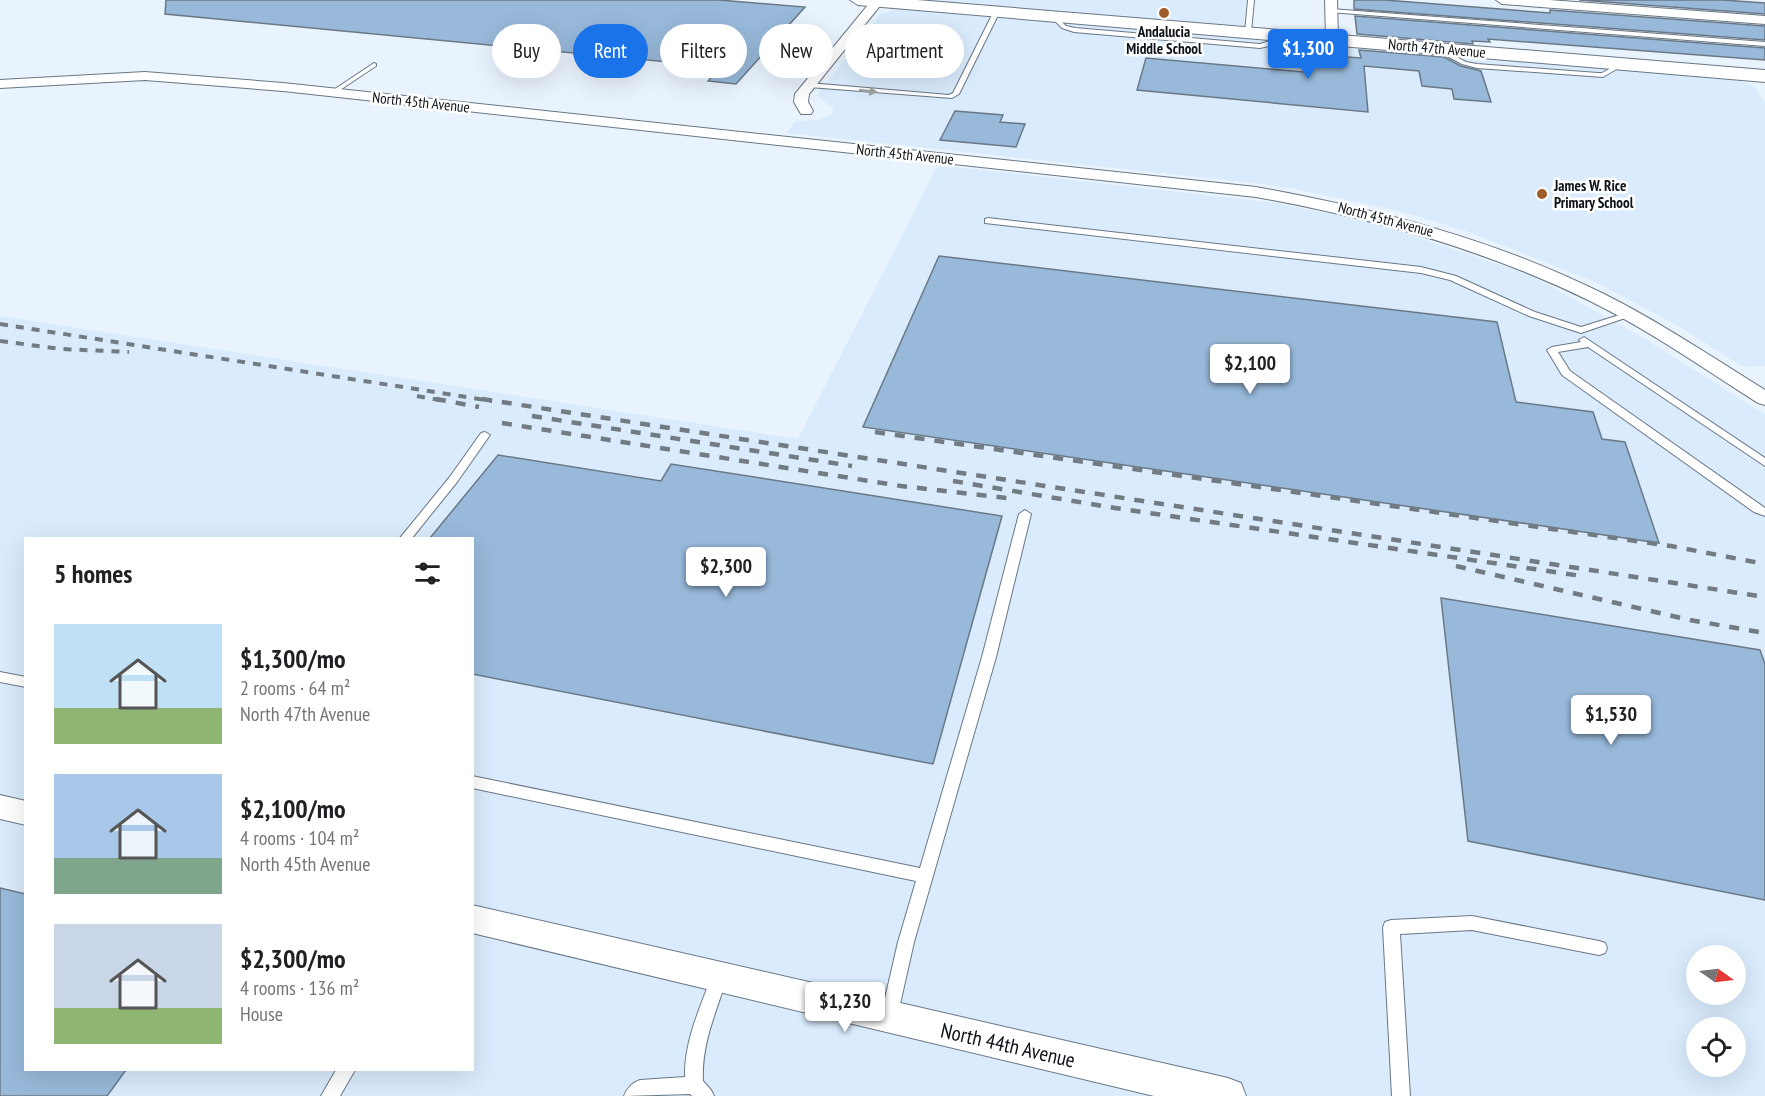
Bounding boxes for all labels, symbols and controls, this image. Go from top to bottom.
marker: Andalucia Middle School [1157,6,1171,20]
place label: Andalucia Middle School [1126,22,1202,58]
chip: Buy [492,24,561,78]
chip: Rent [573,24,648,78]
chip: Filters [660,24,747,78]
chip: New [759,24,833,78]
chip: Apartment [845,24,964,78]
pin: $1,300 [1259,29,1357,80]
street label: North 47th Avenue [1387,34,1487,62]
text: $1,300 [1282,35,1334,61]
one-way arrow [858,86,877,96]
street label: North 45th Avenue [371,87,471,117]
street label: North 45th Avenue [855,139,955,169]
place label: James W. Rice Primary School [1553,176,1634,212]
marker: James W. Rice Primary School [1535,187,1549,201]
street label: North 45th Avenue [1336,197,1436,241]
pin: $2,100 [1201,344,1299,395]
text: $2,100 [1224,350,1276,376]
pin: $2,300 [677,547,775,598]
text: $2,300 [700,553,752,579]
text: 5 homes [54,557,132,590]
icon: filters [411,557,444,590]
text: $1,300/mo [240,642,346,675]
icon: home [102,648,174,720]
text: 2 rooms · 64 m² [240,675,350,701]
pin: $1,530 [1562,695,1660,746]
text: North 47th Avenue [240,701,370,727]
text: $1,530 [1585,701,1637,727]
text: $2,100/mo [240,792,346,825]
icon: home [102,798,174,870]
text: 4 rooms · 104 m² [240,825,359,851]
text: North 45th Avenue [240,851,370,877]
text: $2,300/mo [240,942,346,975]
north arrow [1686,945,1746,1005]
map controls [1686,945,1746,1077]
icon: home [102,948,174,1020]
text: 4 rooms · 136 m² [240,975,359,1001]
pin: $1,230 [796,982,894,1033]
text: $1,230 [819,988,871,1014]
text: House [240,1001,283,1027]
street label: North 44th Avenue [938,1016,1078,1074]
button: locate [1686,1017,1746,1077]

